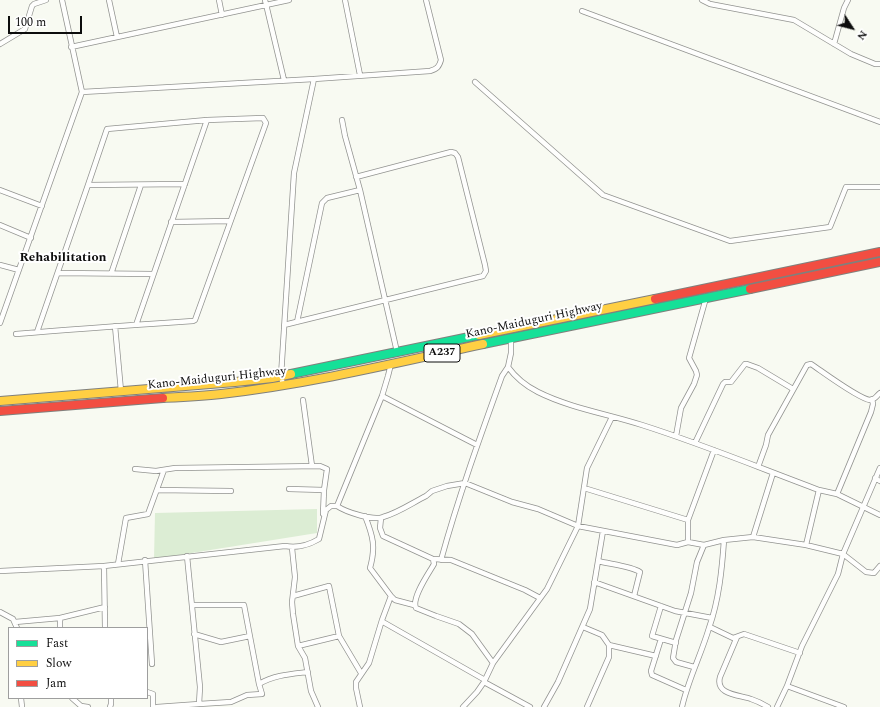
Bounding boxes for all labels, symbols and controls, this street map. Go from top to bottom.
scale bar [10,8,84,34]
north arrow [832,8,872,48]
text: 100 m [15,13,46,32]
text: N [853,27,872,44]
district label: Rehabilitation [19,250,107,266]
street label: Kano-Maiduguri Highway [464,299,604,343]
road number: A237 [424,344,460,362]
street label: Kano-Maiduguri Highway [147,365,287,393]
legend [8,627,148,699]
text: Fast [46,634,68,653]
text: Slow [46,654,71,673]
text: Jam [46,674,67,693]

